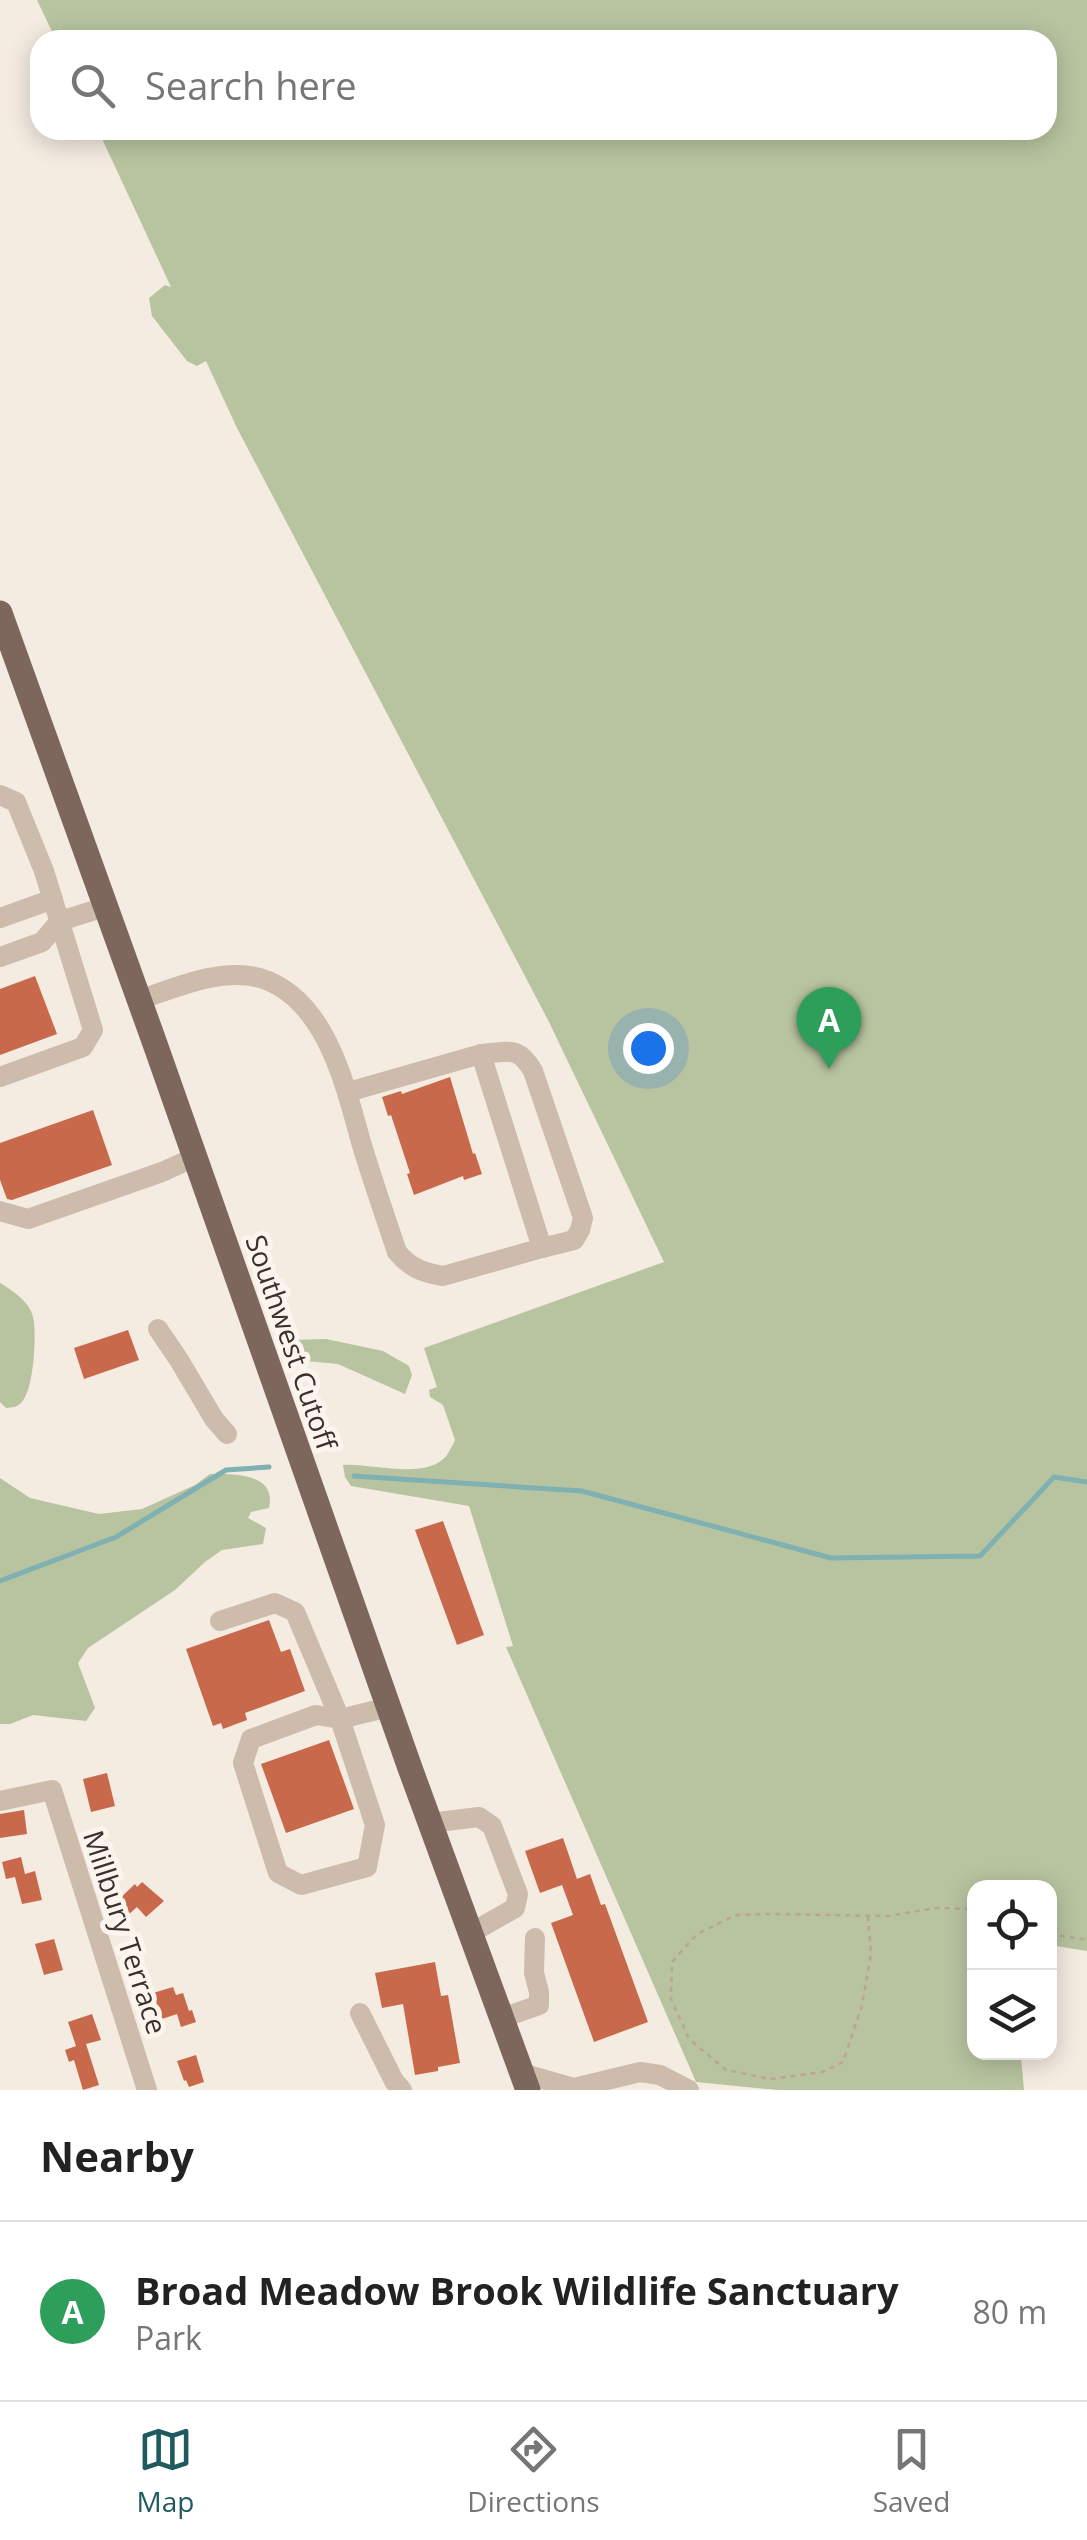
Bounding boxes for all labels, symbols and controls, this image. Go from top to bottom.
search box [30,30,1057,140]
icon: search [65,58,120,113]
text: Search here [145,59,357,111]
pin: A [796,986,862,1069]
your location [623,1023,674,1074]
street label: Southwest Cutoff [237,1229,347,1457]
street label: Millbury Terrace [75,1825,177,2039]
map controls [967,1880,1057,2060]
button: locate [967,1880,1057,1970]
button: layers [967,1970,1057,2060]
text: Nearby [40,2127,194,2184]
text: Broad Meadow Brook Wildlife Sanctuary [135,2264,899,2316]
text: A [61,2290,84,2333]
text: 80 m [972,2290,1047,2333]
text: Park [135,2316,202,2359]
tab: Map [136,2422,194,2520]
tab: Directions [467,2422,600,2520]
tab: Saved [873,2422,950,2520]

